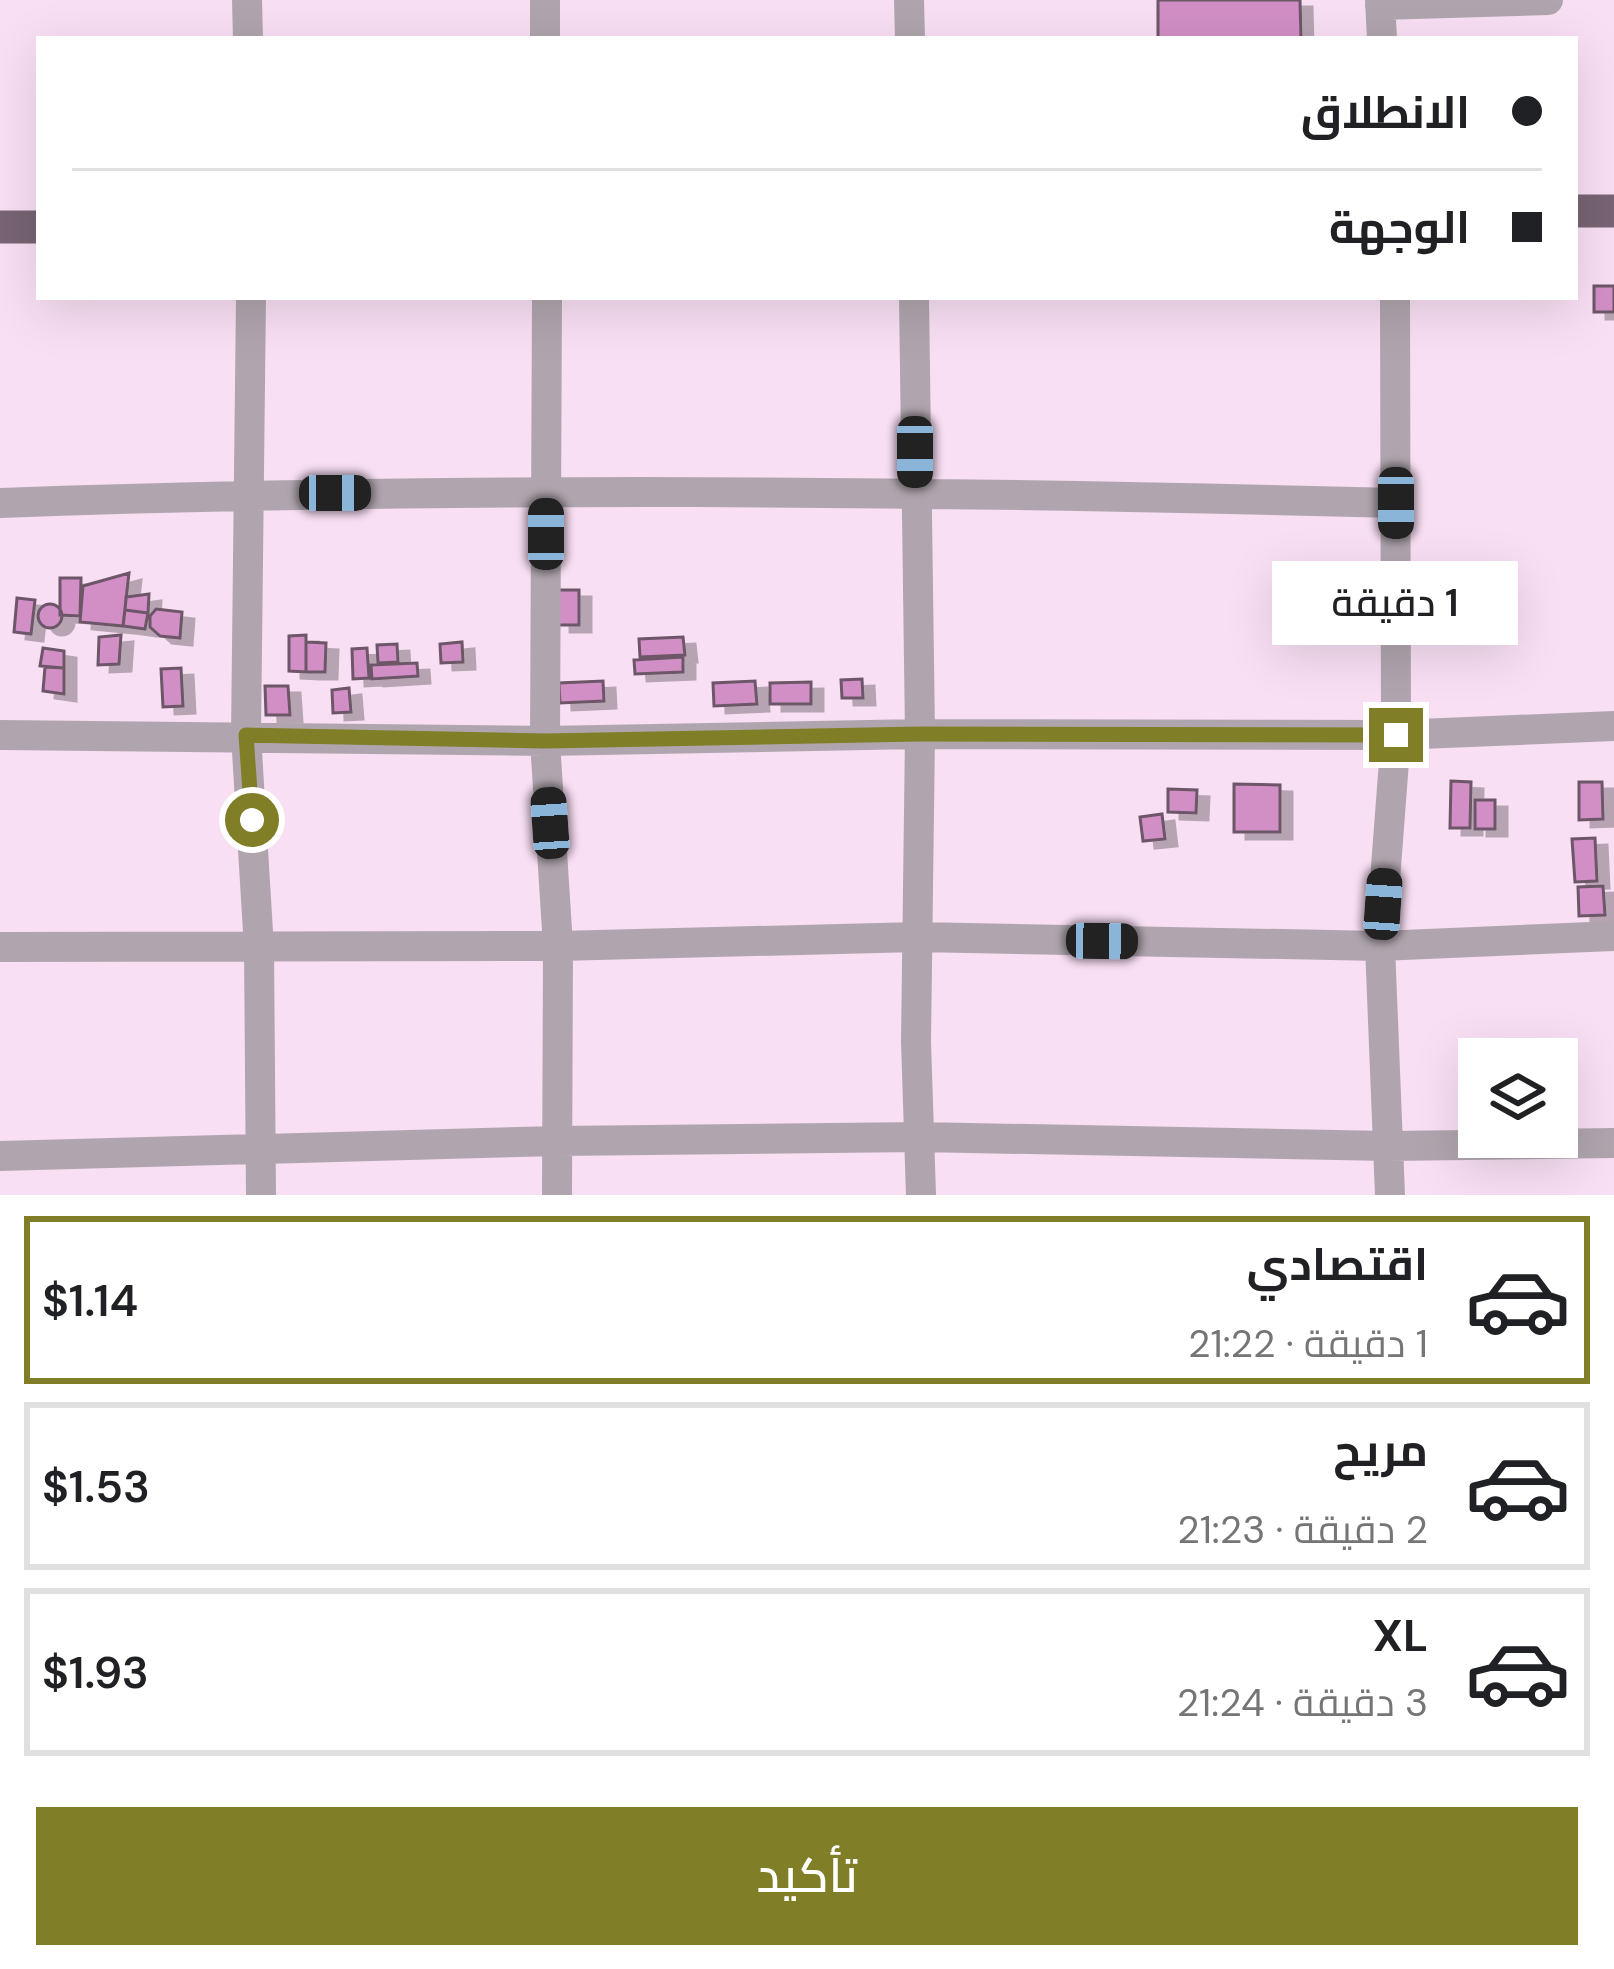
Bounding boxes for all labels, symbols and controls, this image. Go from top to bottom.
text: الانطلاق [1301,83,1470,142]
text: الوجهة [1329,198,1470,257]
car [897,416,933,488]
car [1378,467,1414,539]
car [299,475,371,511]
car [528,498,564,570]
callout: 1 دقيقة [1273,561,1519,645]
text: 1 دقيقة [1332,577,1458,628]
route end [1369,708,1423,762]
car [530,786,570,860]
route start [225,793,279,847]
car [1363,867,1403,941]
car [1066,922,1138,960]
map controls [1458,1038,1578,1158]
button: layers [1458,1038,1578,1158]
text: اقتصادي [1247,1235,1428,1294]
icon: car [1464,1246,1572,1354]
text: $1.14 [42,1271,138,1330]
text: 1 دقيقة · 21:22 [1188,1318,1428,1369]
text: مريح [1333,1421,1428,1480]
icon: car [1464,1432,1572,1540]
text: $1.53 [42,1457,150,1516]
text: 2 دقيقة · 21:23 [1177,1504,1428,1555]
text: XL [1373,1606,1428,1665]
icon: car [1464,1618,1572,1726]
text: $1.93 [42,1643,149,1702]
text: 3 دقيقة · 21:24 [1177,1677,1428,1728]
button: تأكيد [36,1807,1578,1945]

